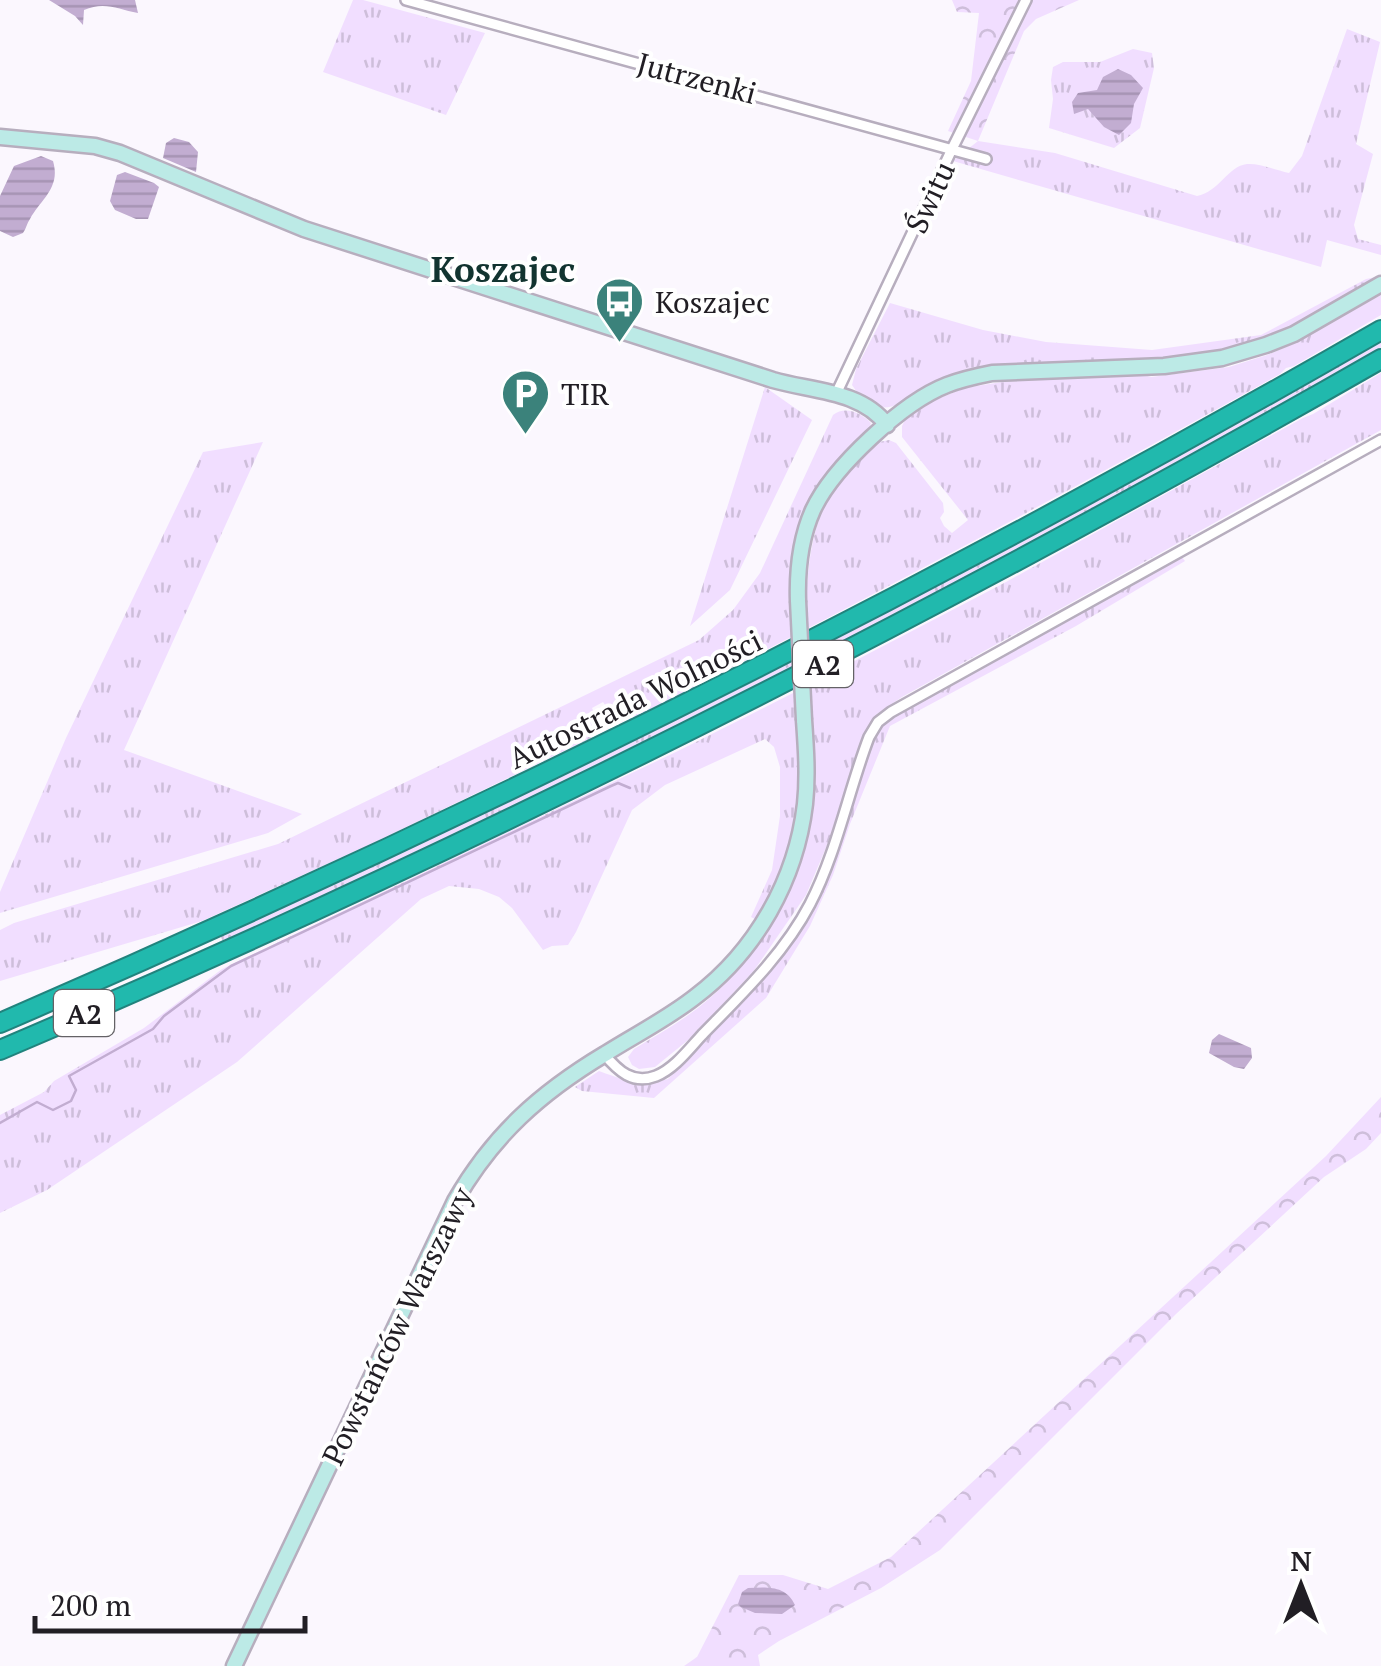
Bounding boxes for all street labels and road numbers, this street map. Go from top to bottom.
street label: Jutrzenki [633,43,761,113]
street label: Świtu [896,154,964,240]
street label: Autostrada Wolności [502,620,768,778]
road number: A2 [793,641,853,687]
road number: A2 [54,990,114,1036]
street label: Powstańców Warszawy [312,1180,482,1472]

